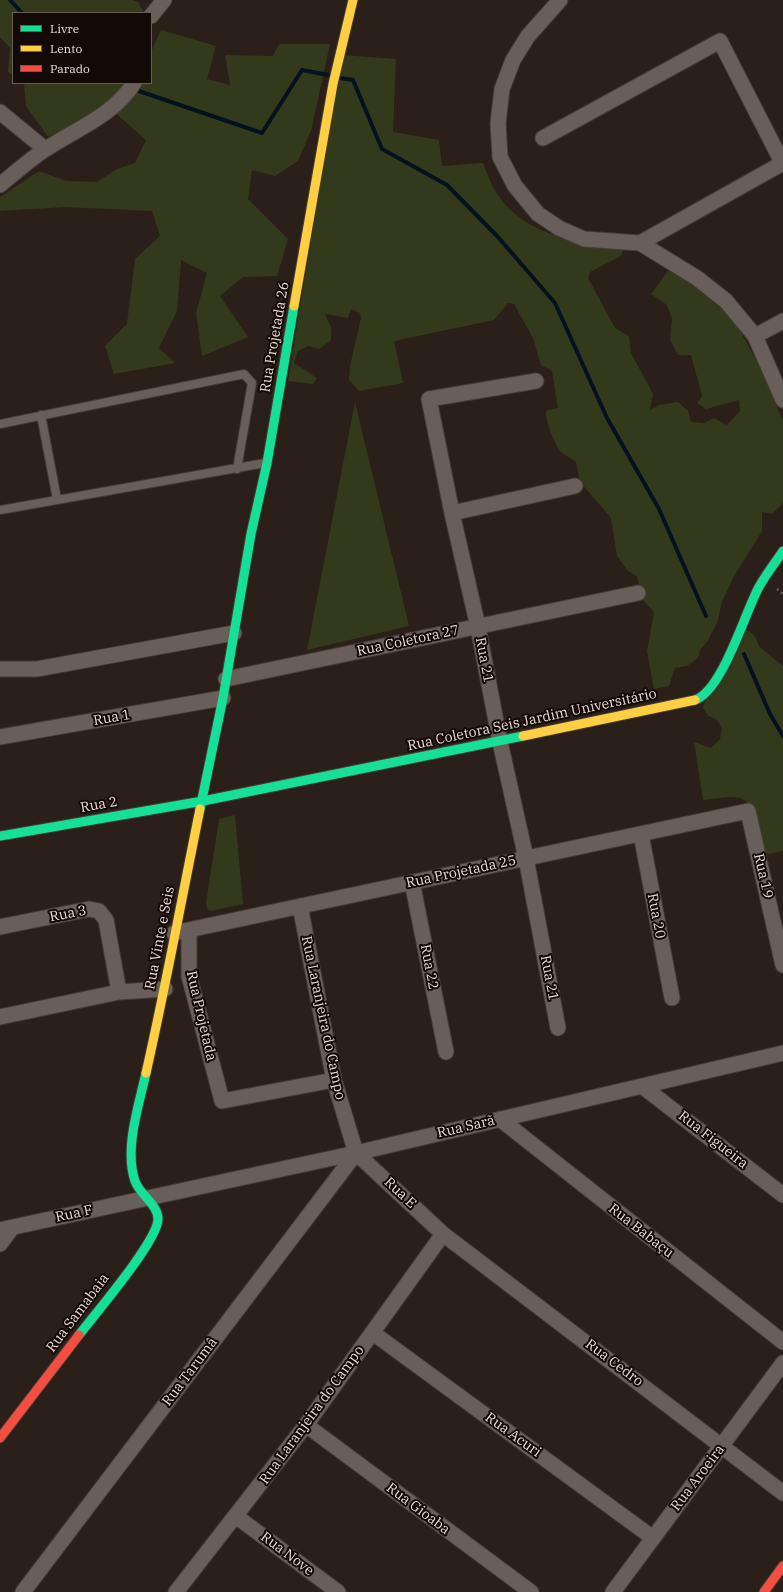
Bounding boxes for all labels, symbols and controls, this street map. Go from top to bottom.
legend [12,12,152,84]
text: Livre [50,21,79,36]
text: Lento [50,41,82,56]
text: Parado [50,61,90,76]
street label: Rua Projetada 26 [257,280,293,394]
street label: Rua Coletora 27 [355,622,461,660]
street label: Rua 21 [471,636,497,684]
street label: Rua Coletora Seis Jardim Universitário [406,685,658,755]
street label: Rua 1 [92,706,132,730]
street label: Rua 2 [79,793,119,817]
street label: Rua Projetada 25 [404,852,518,892]
street label: Rua 19 [750,852,776,900]
street label: Rua Vinte e Seis [142,885,178,991]
street label: Rua 20 [643,892,669,940]
street label: Rua 3 [48,902,88,926]
street label: Rua Laranjeira do Campo [297,935,349,1101]
street label: Rua 22 [416,943,442,991]
street label: Rua 21 [536,954,562,1002]
street label: Rua Projetada [182,969,220,1063]
street label: Rua Figueira [675,1108,751,1172]
street label: Rua Sarã [436,1112,496,1142]
street label: Rua E [380,1174,420,1212]
street label: Rua Babaçu [605,1200,677,1262]
street label: Rua F [54,1202,94,1226]
street label: Rua Samabaia [43,1270,113,1356]
street label: Rua Tarumâ [159,1335,221,1409]
street label: Rua Cedro [582,1336,646,1390]
street label: Rua Laranjeira do Campo [256,1342,368,1488]
street label: Rua Acuri [482,1409,544,1461]
street label: Rua Aroeira [668,1442,728,1514]
street label: Rua Gioaba [383,1480,453,1538]
street label: Rua Nove [257,1529,317,1579]

